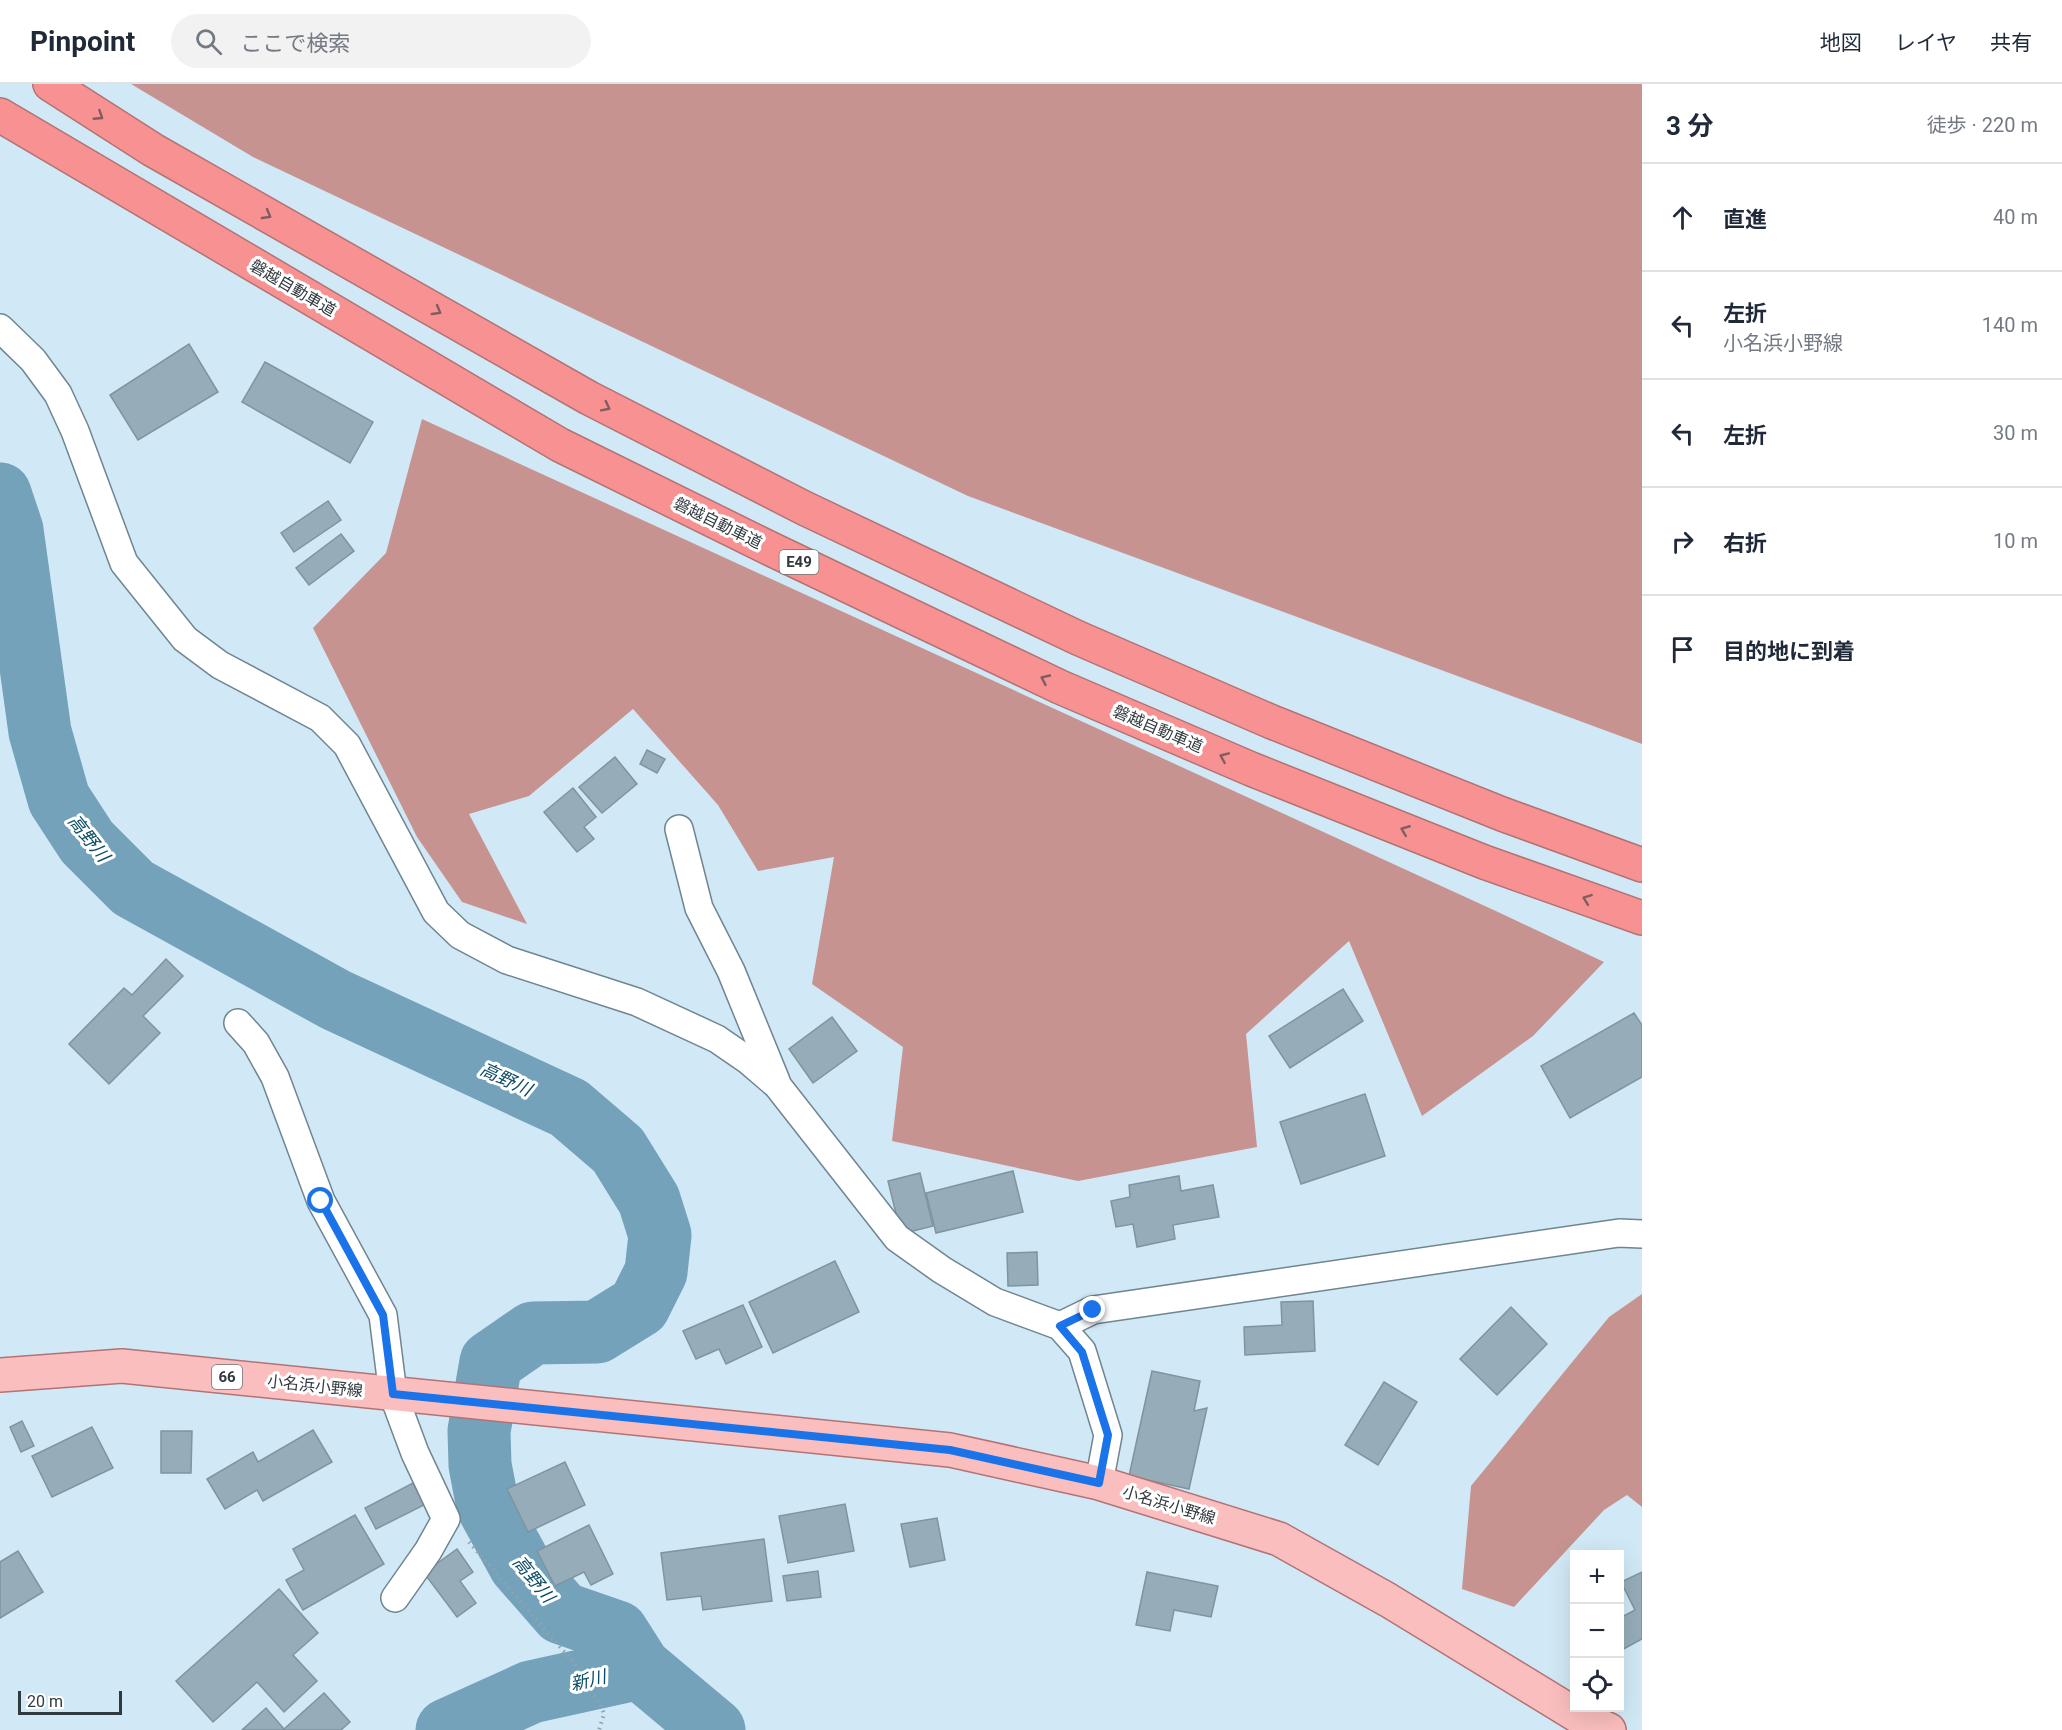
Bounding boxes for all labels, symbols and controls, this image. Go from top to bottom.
search box [171,14,591,68]
text: Pinpoint [30,25,135,58]
icon: search [192,25,225,58]
text: ここで検索 [240,31,350,56]
text: 地図 [1820,31,1862,55]
text: レイヤ [1895,31,1957,55]
text: 共有 [1990,31,2032,55]
one-way arrow [93,108,104,119]
text: 3 分 [1666,111,1713,141]
text: 徒歩 · 220 m [1927,113,2038,137]
icon: ahead [1666,201,1699,234]
text: 40 m [1993,205,2038,229]
text: 直進 [1723,207,1767,232]
one-way arrow [261,208,271,219]
street label: 磐越自動車道 [247,256,339,320]
text: 左折 [1723,301,1767,326]
one-way arrow [430,304,441,316]
icon: left [1666,309,1699,342]
text: 140 m [1982,313,2038,337]
text: 小名浜小野線 [1723,331,1843,355]
one-way arrow [600,400,611,411]
icon: left [1666,417,1699,450]
text: 30 m [1993,421,2038,445]
text: 左折 [1723,423,1767,448]
street label: 磐越自動車道 [671,493,765,553]
icon: right [1666,525,1699,558]
text: 10 m [1993,529,2038,553]
text: 右折 [1723,531,1767,556]
road number: E49 [780,550,818,574]
icon: arrive [1666,633,1699,666]
text: 目的地に到着 [1723,639,1855,664]
one-way arrow [1040,675,1051,687]
street label: 磐越自動車道 [1110,701,1206,757]
one-way arrow [1219,752,1230,764]
water label: 高野川 [64,810,115,867]
one-way arrow [1400,825,1411,837]
one-way arrow [1582,893,1593,906]
water label: 高野川 [477,1058,537,1101]
route start [307,1187,333,1213]
route end [1079,1296,1105,1322]
road number: 66 [212,1365,242,1389]
street label: 小名浜小野線 [266,1372,364,1400]
street label: 小名浜小野線 [1120,1482,1218,1528]
map controls [1570,1550,1624,1712]
button: + [1570,1550,1624,1604]
water label: 高野川 [509,1551,560,1608]
button: − [1570,1604,1624,1658]
button: locate [1570,1658,1624,1712]
water label: 新川 [568,1665,610,1694]
scale bar [18,1688,122,1716]
text: 20 m [27,1692,63,1711]

